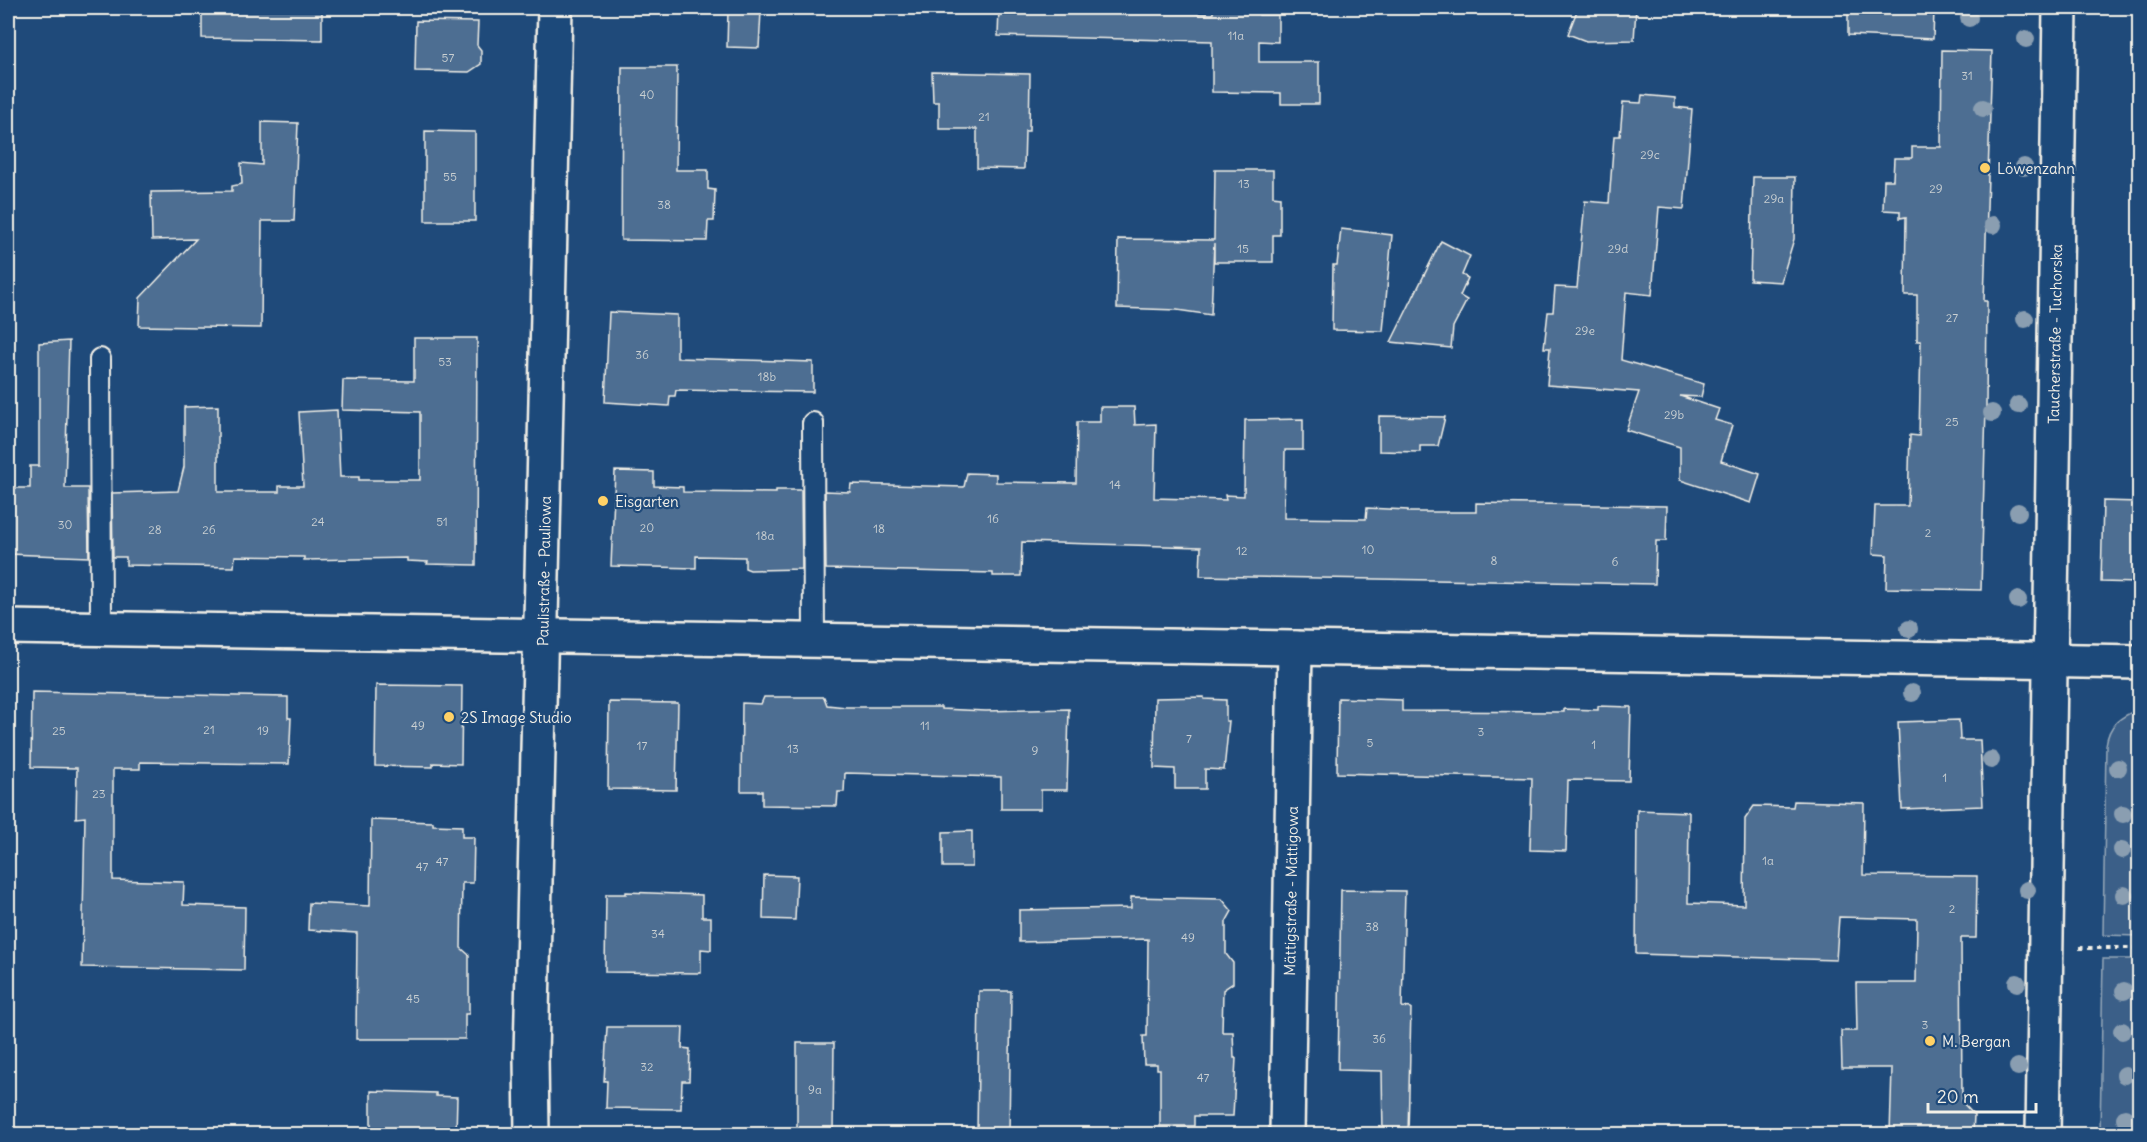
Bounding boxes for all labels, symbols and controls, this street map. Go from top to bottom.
house number: 11a [1228,28,1244,43]
house number: 57 [442,50,455,65]
house number: 31 [1961,68,1973,83]
house number: 40 [640,87,655,102]
house number: 21 [978,109,990,124]
house number: 29c [1640,147,1660,162]
place label: Löwenzahn [1997,159,2075,178]
marker: Löwenzahn [1978,161,1992,175]
house number: 55 [443,169,457,184]
house number: 13 [1238,176,1250,191]
house number: 29 [1929,181,1943,196]
house number: 29a [1764,191,1784,206]
house number: 38 [657,197,671,212]
house number: 15 [1237,241,1249,256]
house number: 29d [1608,241,1628,256]
street label: Taucherstraße - Tuchorska [2044,243,2066,424]
house number: 27 [1946,310,1958,325]
house number: 29e [1575,323,1595,338]
house number: 36 [635,347,649,362]
house number: 53 [438,354,452,369]
house number: 18b [758,369,777,384]
house number: 29b [1664,407,1684,422]
house number: 25 [1945,414,1959,429]
house number: 14 [1109,477,1121,492]
place label: Eisgarten [615,492,679,511]
marker: Eisgarten [596,494,610,508]
street label: Paulistraße - Pauliowa [533,495,555,646]
house number: 16 [987,511,999,526]
house number: 24 [311,514,325,529]
house number: 51 [436,514,448,529]
house number: 30 [58,517,72,532]
house number: 20 [640,520,654,535]
house number: 18 [873,521,885,536]
house number: 28 [148,522,162,537]
house number: 26 [202,522,216,537]
house number: 2 [1925,525,1932,540]
house number: 18a [756,528,774,543]
house number: 10 [1362,542,1374,557]
house number: 12 [1236,543,1248,558]
house number: 8 [1491,553,1498,568]
house number: 6 [1612,554,1619,569]
place label: 2S Image Studio [461,708,572,727]
marker: 2S Image Studio [442,710,456,724]
house number: 49 [411,718,425,733]
house number: 11 [920,718,930,733]
house number: 21 [203,722,215,737]
house number: 25 [52,723,66,738]
house number: 19 [257,723,269,738]
house number: 3 [1478,724,1485,739]
house number: 7 [1186,731,1192,746]
house number: 5 [1367,735,1374,750]
house number: 1 [1592,737,1596,752]
house number: 17 [637,738,647,753]
house number: 13 [787,741,799,756]
house number: 9 [1032,743,1039,758]
house number: 1 [1943,770,1947,785]
house number: 23 [92,786,106,801]
street label: Mättigstraße - Mättigowa [1280,805,1302,976]
house number: 1a [1762,853,1774,868]
house number: 47 [436,854,448,869]
house number: 47 [416,859,428,874]
house number: 2 [1949,901,1956,916]
house number: 38 [1365,919,1379,934]
house number: 34 [651,926,665,941]
house number: 49 [1181,930,1195,945]
house number: 45 [406,991,420,1006]
house number: 3 [1922,1017,1929,1032]
house number: 36 [1372,1031,1386,1046]
place label: M. Bergan [1942,1032,2011,1051]
marker: M. Bergan [1923,1034,1937,1048]
house number: 32 [640,1059,654,1074]
house number: 47 [1197,1070,1209,1085]
scale bar [1928,1076,2036,1114]
house number: 9a [808,1082,822,1097]
text: 20 m [1937,1085,1979,1108]

